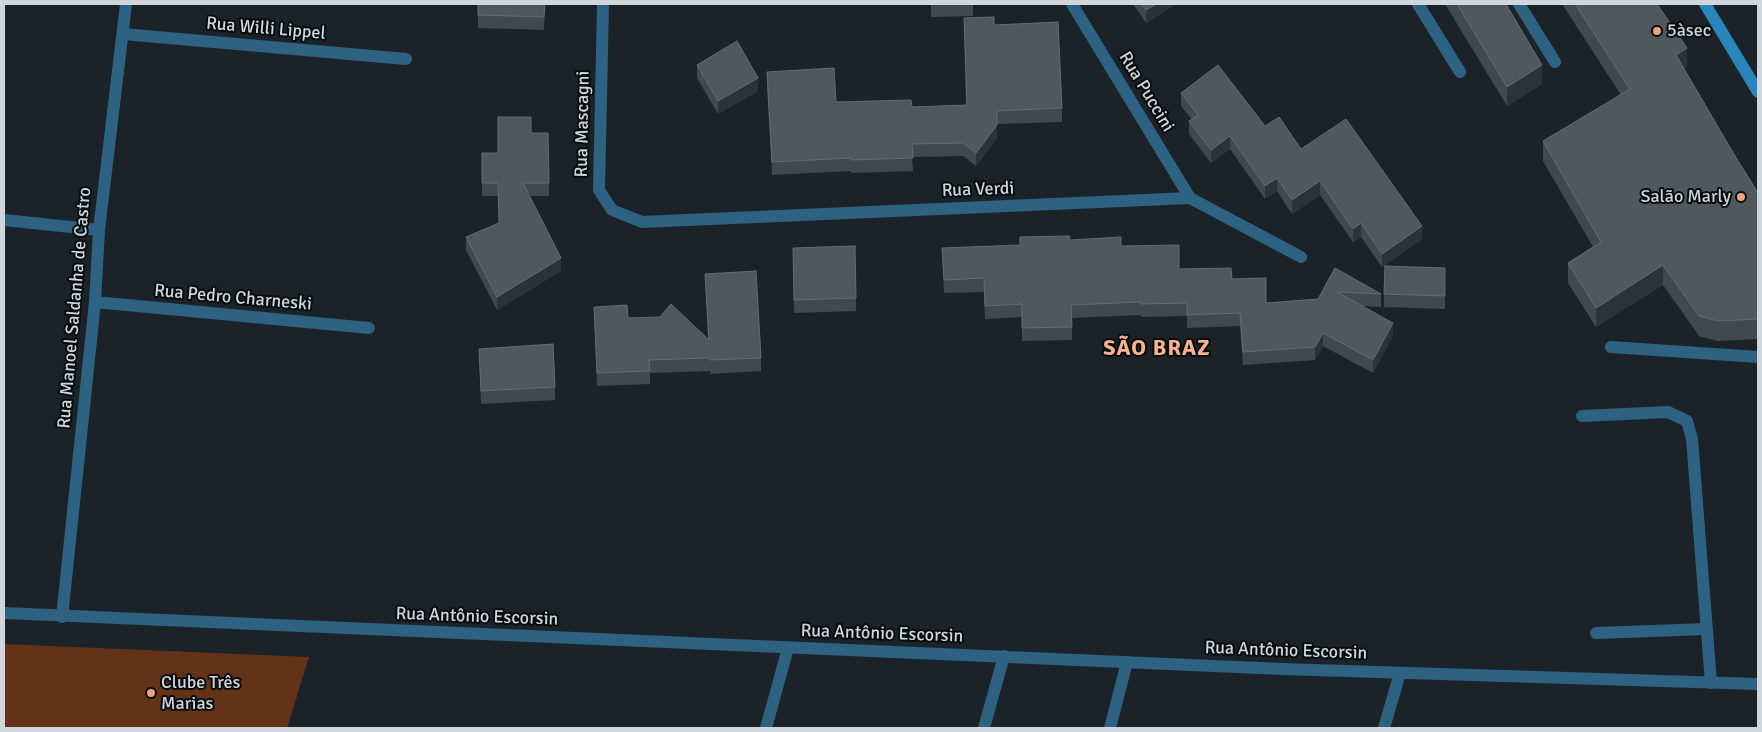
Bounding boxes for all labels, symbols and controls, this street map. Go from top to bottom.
street label: Rua Willi Lippel [205,13,327,45]
place label: 5àsec [1667,20,1711,42]
marker: 5àsec [1651,25,1663,37]
street label: Rua Puccini [1114,48,1178,136]
street label: Rua Mascagni [571,71,595,177]
street label: Rua Verdi [941,178,1015,202]
street label: Rua Manoel Saldanha de Castro [54,186,96,430]
place label: Salão Marly [1640,186,1731,208]
marker: Salão Marly [1735,191,1747,203]
street label: Rua Pedro Charneski [153,280,313,316]
district label: SÃO BRAZ [1102,336,1212,362]
street label: Rua Antônio Escorsin [395,603,559,631]
street label: Rua Antônio Escorsin [800,620,964,648]
street label: Rua Antônio Escorsin [1204,637,1368,665]
place label: Clube Três Marias [161,672,240,714]
marker: Clube Três Marias [145,687,157,699]

